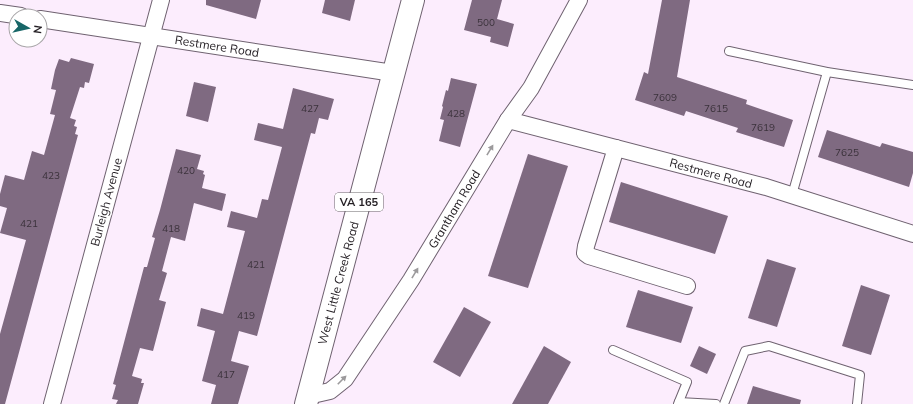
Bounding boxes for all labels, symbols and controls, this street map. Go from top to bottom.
north arrow [8,8,48,48]
house number: 500 [477,16,495,29]
text: N [30,24,45,34]
street label: Restmere Road [174,32,260,60]
house number: 7609 [653,91,677,104]
house number: 427 [301,102,319,115]
house number: 7615 [704,102,728,115]
house number: 428 [447,107,465,120]
house number: 7619 [751,121,775,134]
one-way arrow [486,144,493,156]
house number: 7625 [835,146,859,159]
street label: Restmere Road [668,155,754,191]
street label: Burleigh Avenue [87,156,125,248]
house number: 420 [177,164,195,177]
street label: Grantham Road [425,167,483,251]
house number: 423 [42,169,60,182]
road number: VA 165 [335,193,383,211]
house number: 421 [20,217,38,230]
street label: West Little Creek Road [314,220,362,346]
house number: 418 [162,222,180,235]
house number: 421 [247,258,265,271]
one-way arrow [412,267,419,279]
house number: 419 [237,309,255,322]
house number: 417 [217,368,235,381]
one-way arrow [337,375,347,385]

